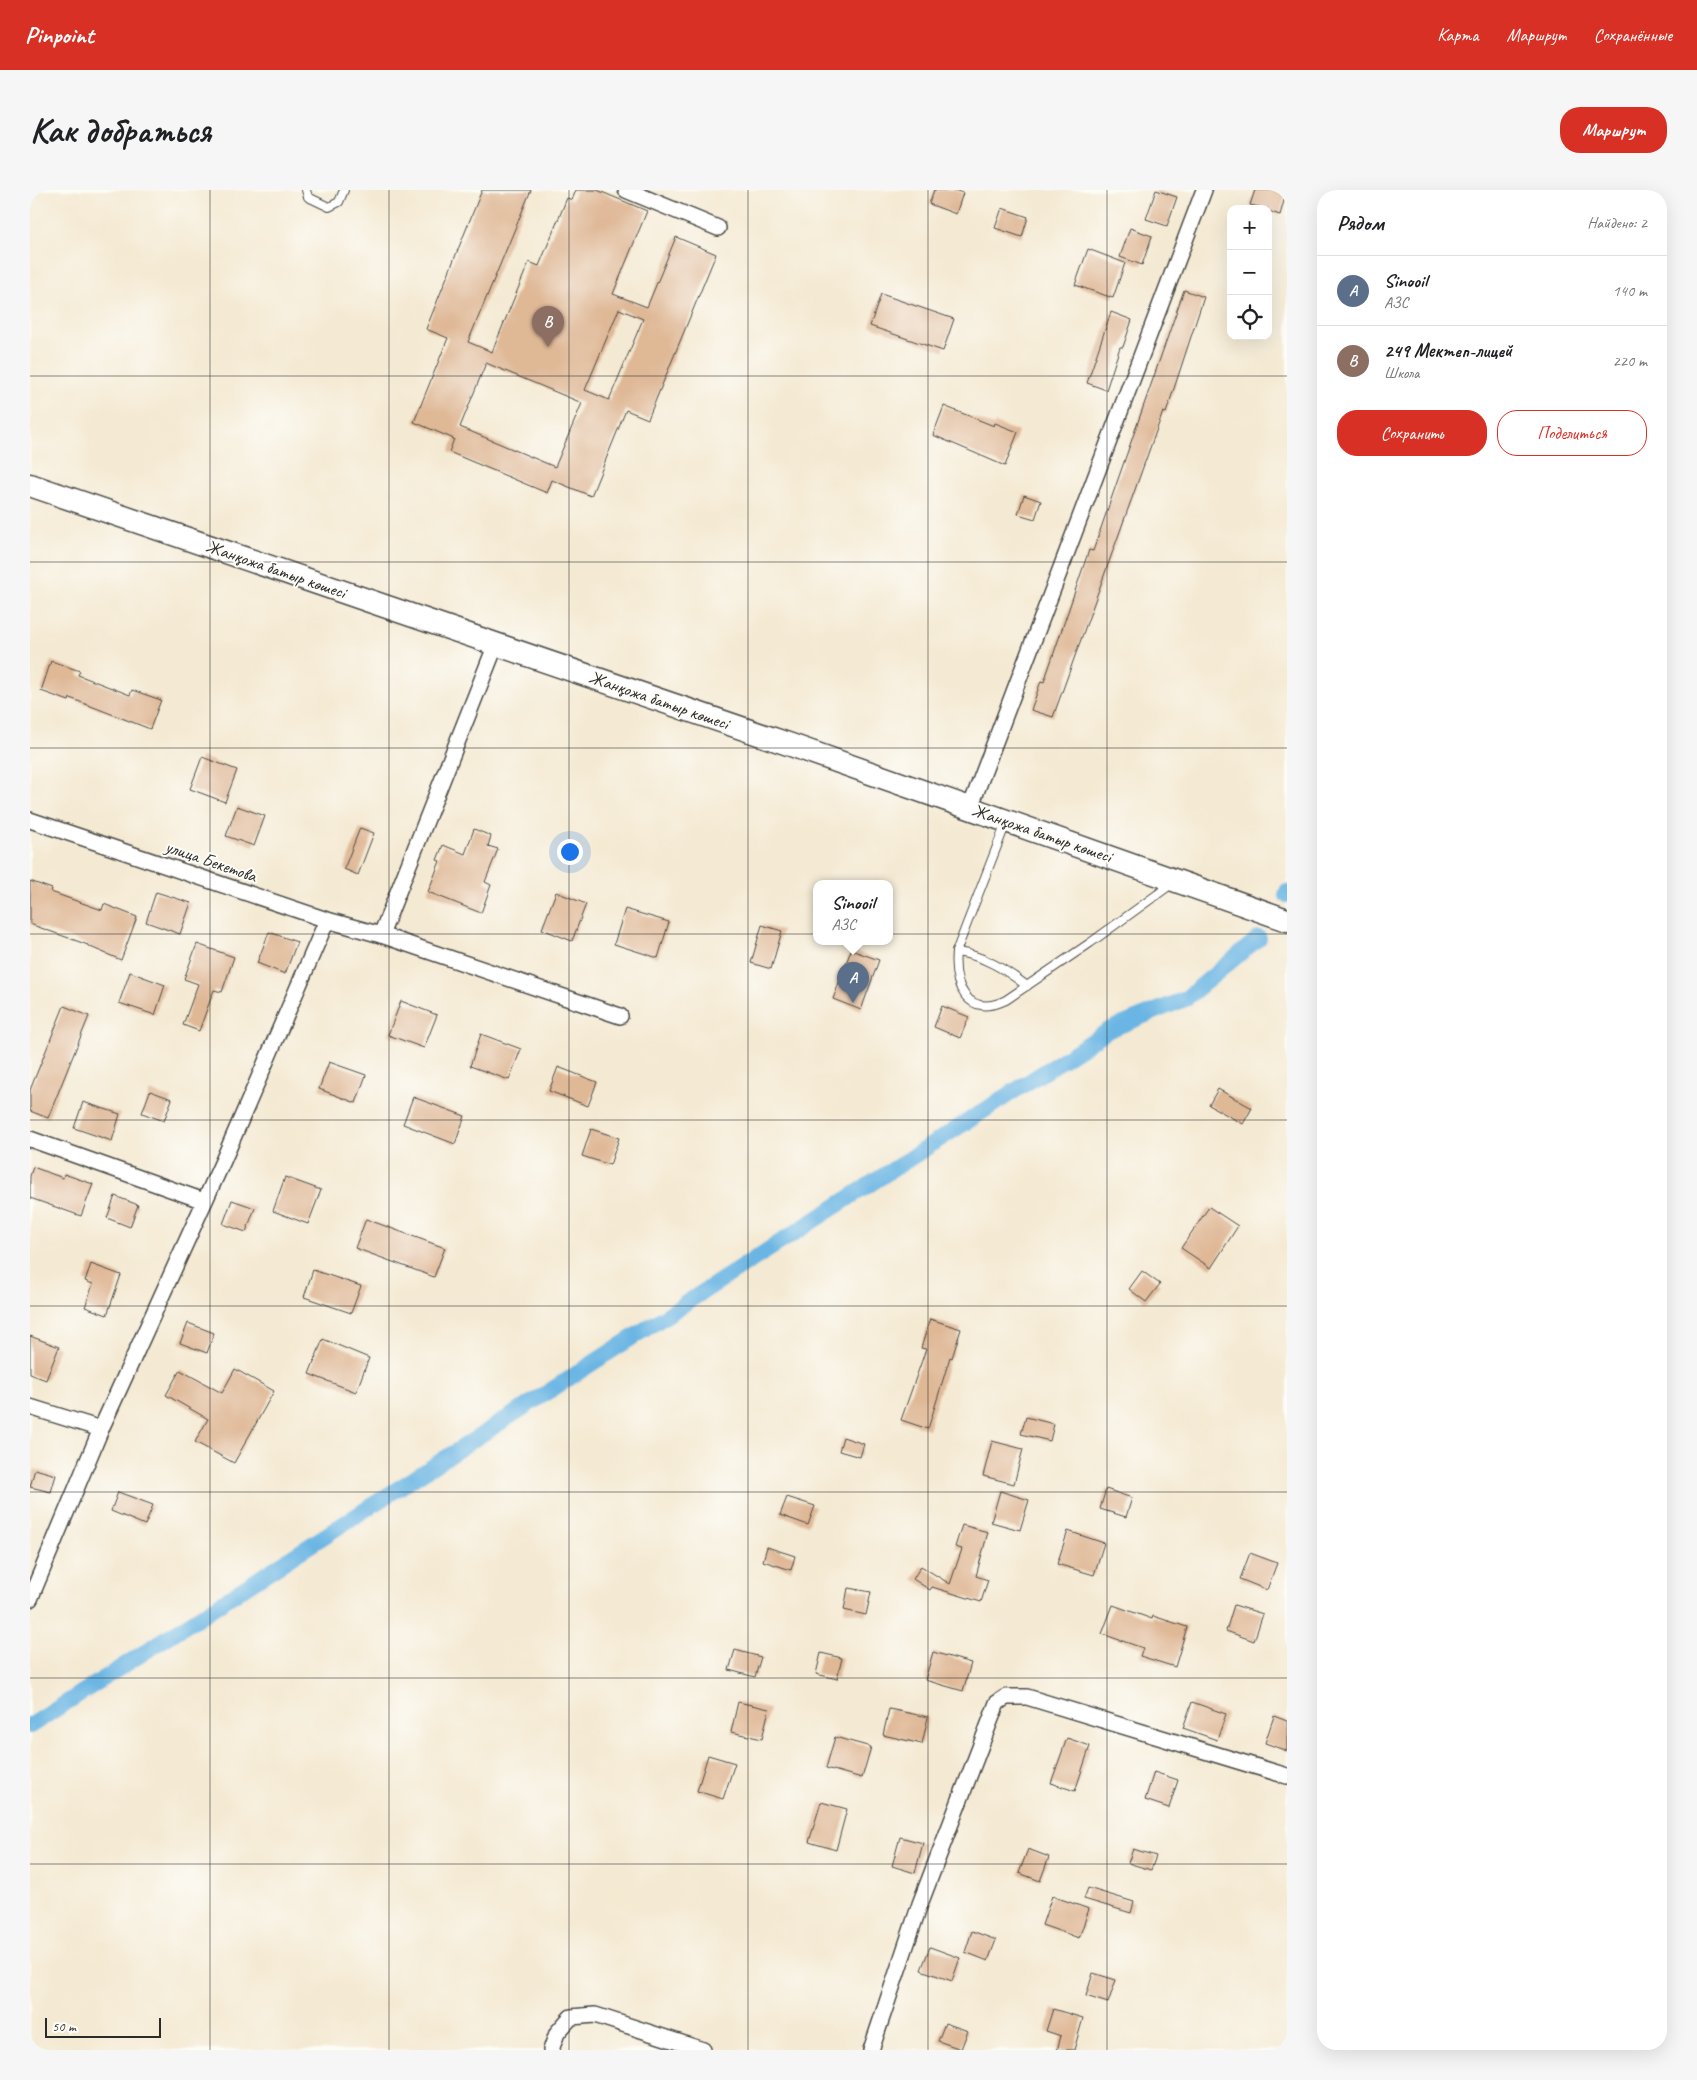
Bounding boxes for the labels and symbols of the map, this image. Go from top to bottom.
pin: B [532,306,564,347]
street label: Жанқожа батыр көшесі [203,535,351,604]
street label: Жанқожа батыр көшесі [586,666,734,735]
street label: Жанқожа батыр көшесі [969,799,1117,868]
street label: улица Бекетова [162,835,261,887]
your location [557,839,583,865]
pin: A [837,962,869,1003]
scale bar [45,2015,161,2038]

